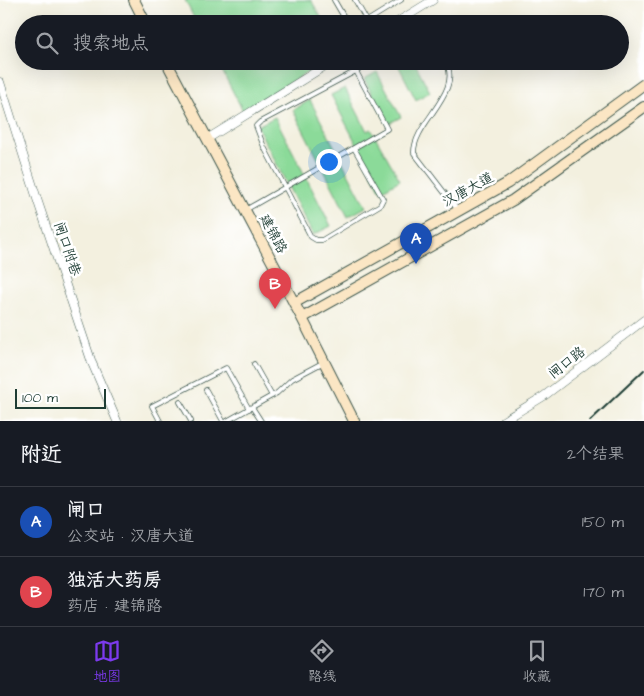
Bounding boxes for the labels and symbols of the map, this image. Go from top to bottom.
your location [316,149,342,175]
street label: 汉唐大道 [439,168,497,212]
street label: 建锦路 [254,211,292,257]
street label: 闸口附巷 [48,219,86,280]
pin: A [400,223,432,264]
pin: B [259,268,291,309]
street label: 闸口路 [544,342,590,384]
scale bar [15,386,106,409]

